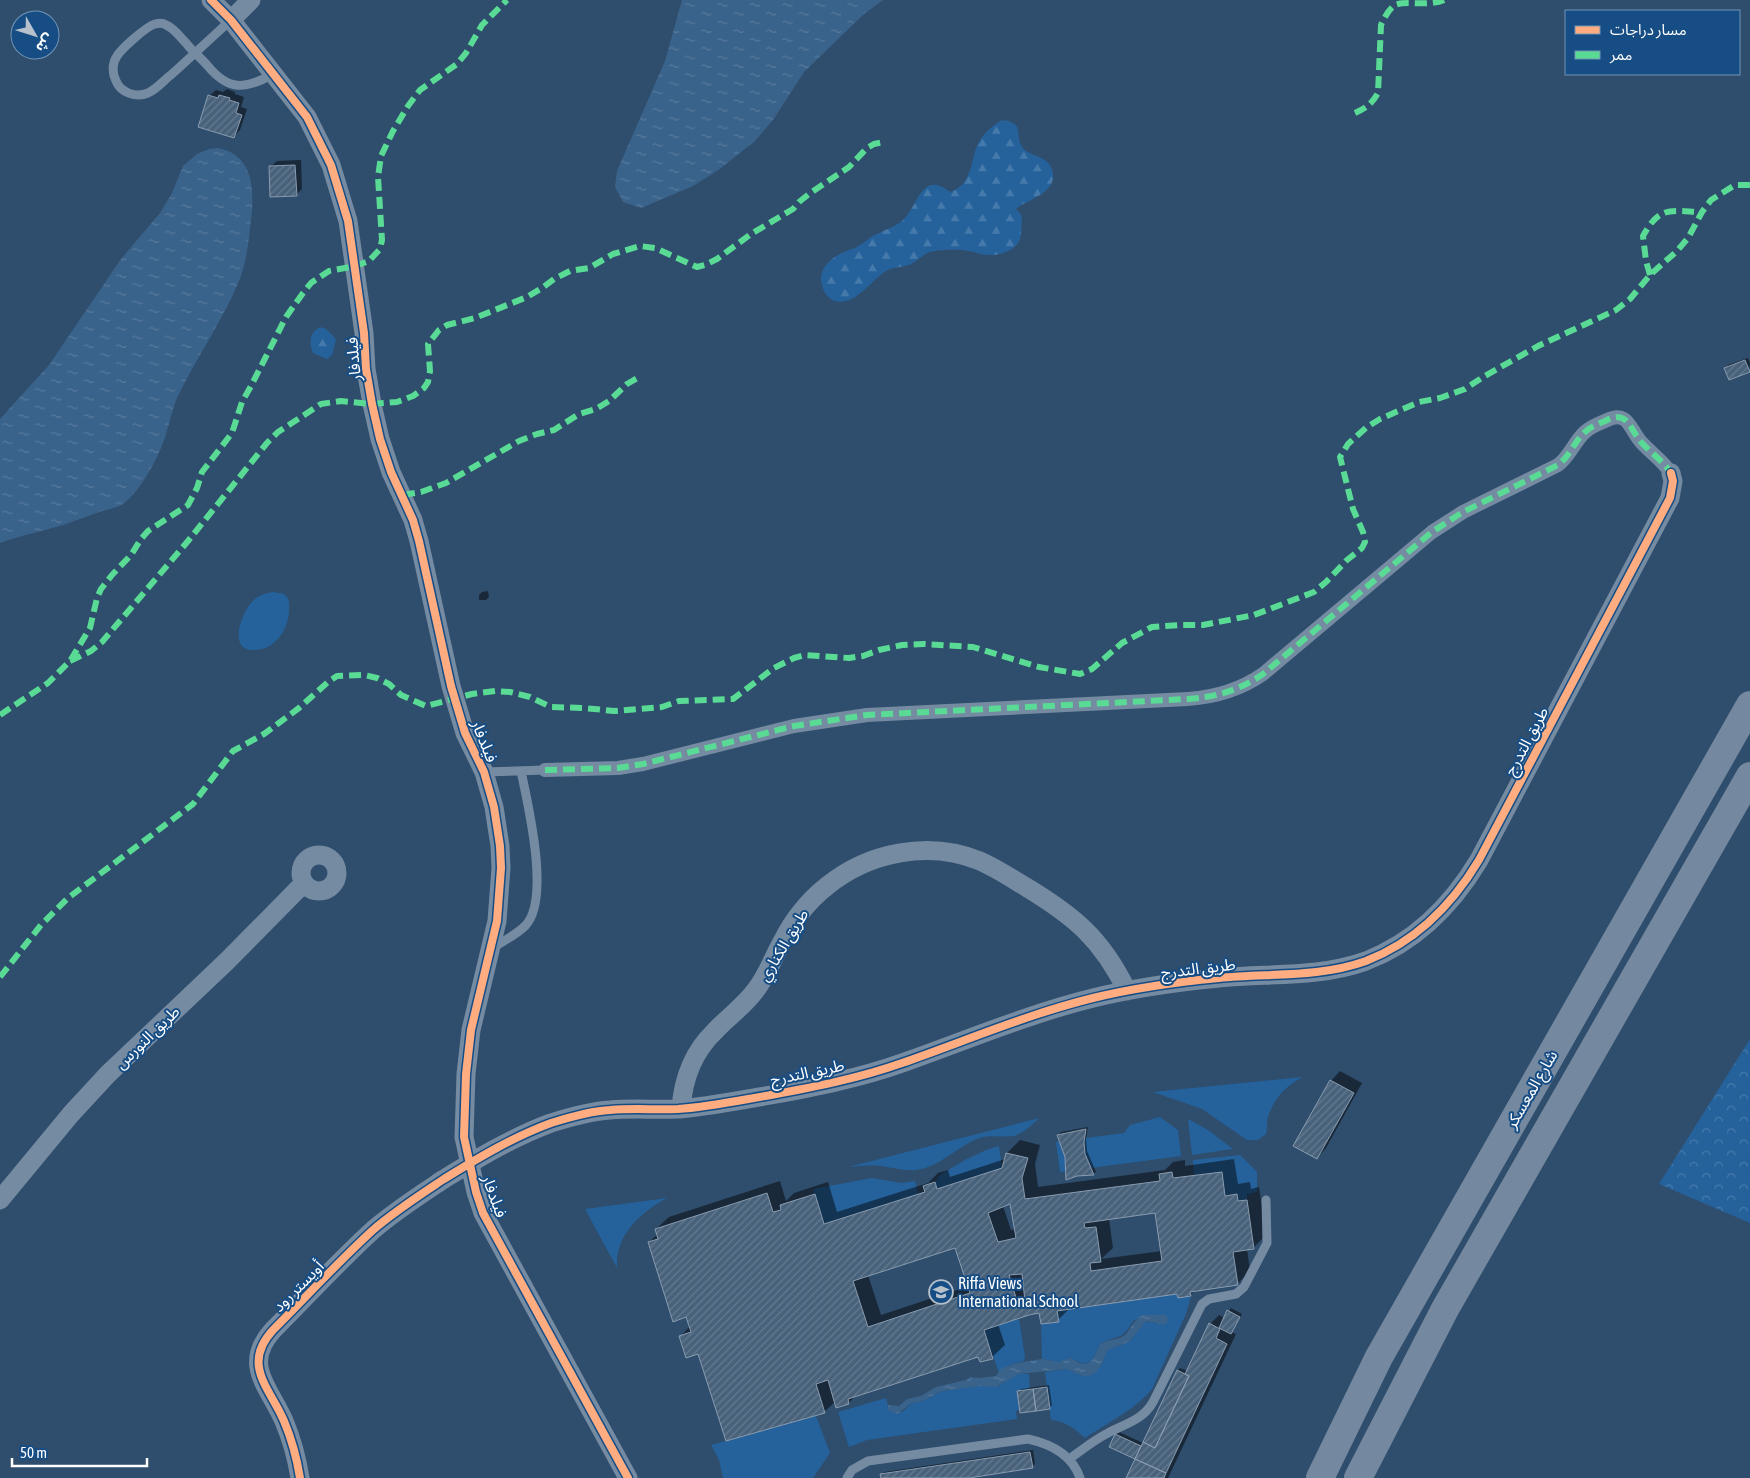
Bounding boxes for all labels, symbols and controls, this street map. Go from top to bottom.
north arrow [10,10,60,60]
legend [1565,10,1740,75]
text: مسار دراجات [1610,21,1687,39]
text: ش [33,31,57,56]
text: ممر [1609,46,1633,64]
street label: فيلدفار [342,336,365,383]
street label: طريق التدرج [1500,703,1555,780]
street label: فيلدفار [467,716,502,765]
street label: طريق الكناري [754,906,815,986]
street label: طريق التدرج [1160,954,1237,985]
street label: طريق النورس [111,1002,184,1074]
street label: شارع المعسكر [1501,1047,1564,1134]
street label: طريق التدرج [768,1055,847,1093]
street label: فيلدفار [478,1171,511,1220]
street label: أويستر رود [269,1257,328,1316]
place label: Riffa Views International School [958,1274,1079,1310]
school or university icon: Riffa Views International School [928,1279,954,1305]
scale bar [12,1436,148,1468]
text: 50 m [20,1444,47,1461]

